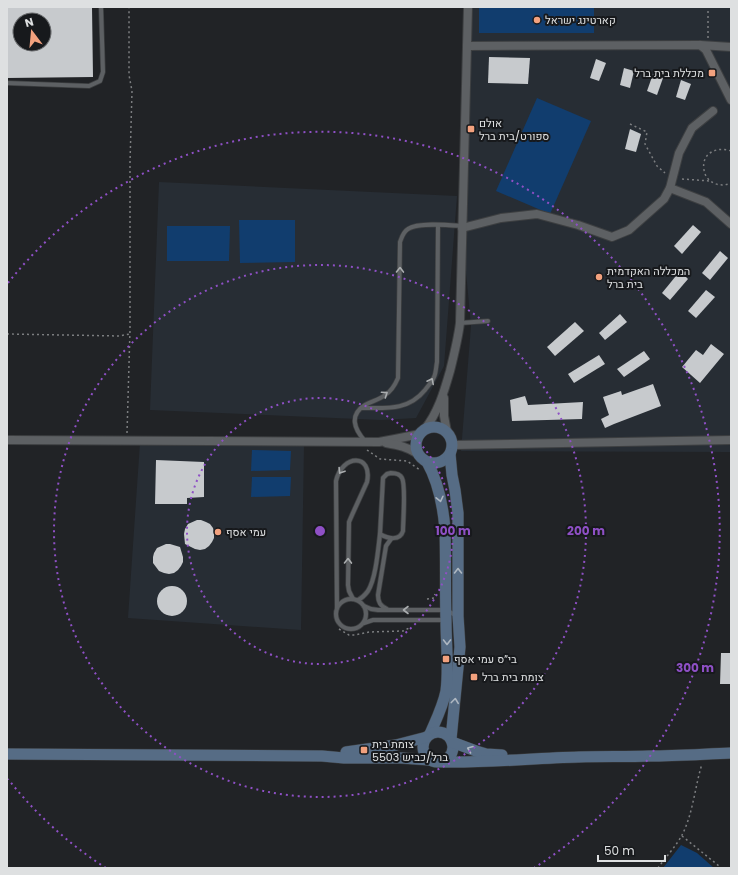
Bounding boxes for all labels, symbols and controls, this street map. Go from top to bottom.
north arrow [12,12,52,52]
place label: קארטינג ישראל [545,12,616,28]
text: N [23,14,35,31]
marker: קארטינג ישראל [532,15,542,25]
place label: מכללת בית ברל [634,65,704,81]
marker: מכללת בית ברל [707,68,717,78]
place label: אולם ספורט/בית ברל [479,115,549,144]
marker: אולם ספורט/בית ברל [466,124,476,134]
place label: המכללה האקדמית בית ברל [607,263,690,292]
one-way arrow [396,267,404,273]
marker: המכללה האקדמית בית ברל [594,272,604,282]
one-way arrow [426,378,434,385]
one-way arrow [381,392,388,399]
one-way arrow [338,467,346,474]
one-way arrow [436,496,444,502]
text: 100 m [435,522,471,539]
text: 200 m [567,522,605,539]
place label: עמי אסף [226,524,266,540]
centre of rings [313,524,327,538]
marker: עמי אסף [213,527,223,537]
one-way arrow [344,558,352,564]
one-way arrow [454,568,462,574]
one-way arrow [403,606,409,614]
one-way arrow [443,639,451,645]
place label: בי״ס עמי אסף [454,651,517,667]
marker: בי״ס עמי אסף [441,654,451,664]
text: 300 m [676,659,714,676]
place label: צומת בית ברל [482,669,544,685]
marker: צומת בית ברל [469,672,479,682]
one-way arrow [450,698,459,704]
place label: צומת בית ברל/כביש 5503 [372,736,448,765]
marker: צומת בית ברל/כביש 5503 [359,745,369,755]
one-way arrow [466,745,473,754]
scale bar [598,837,665,863]
text: 50 m [604,842,635,859]

